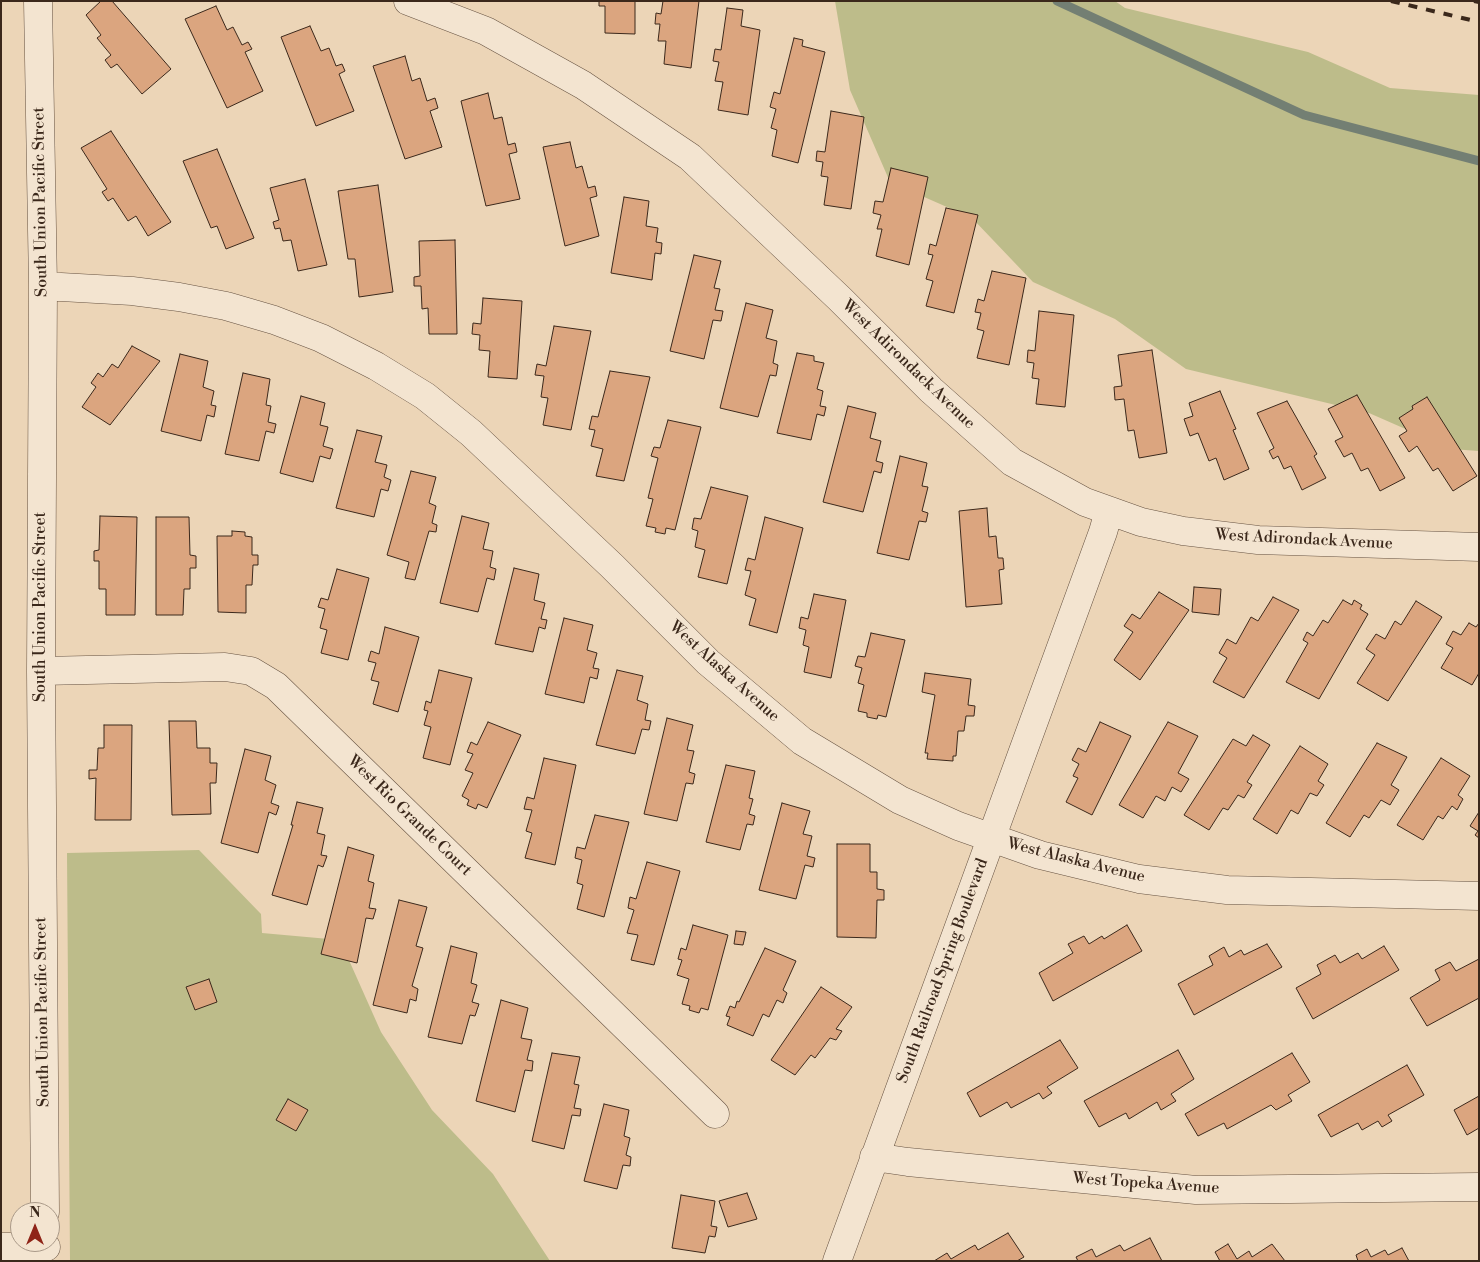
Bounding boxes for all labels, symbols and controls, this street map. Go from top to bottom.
street label: South Union Pacific Street [30,107,52,297]
street label: West Adirondack Avenue [837,296,979,434]
street label: South Union Pacific Street [31,512,51,702]
street label: West Adirondack Avenue [1215,526,1393,554]
street label: West Alaska Avenue [665,618,783,726]
street label: West Rio Grande Court [343,752,475,880]
street label: West Alaska Avenue [1005,835,1147,887]
street label: South Railroad Spring Boulevard [893,856,993,1086]
street label: South Union Pacific Street [32,917,54,1107]
street label: West Topeka Avenue [1072,1169,1220,1199]
north arrow [10,1202,60,1252]
text: N [29,1204,41,1222]

